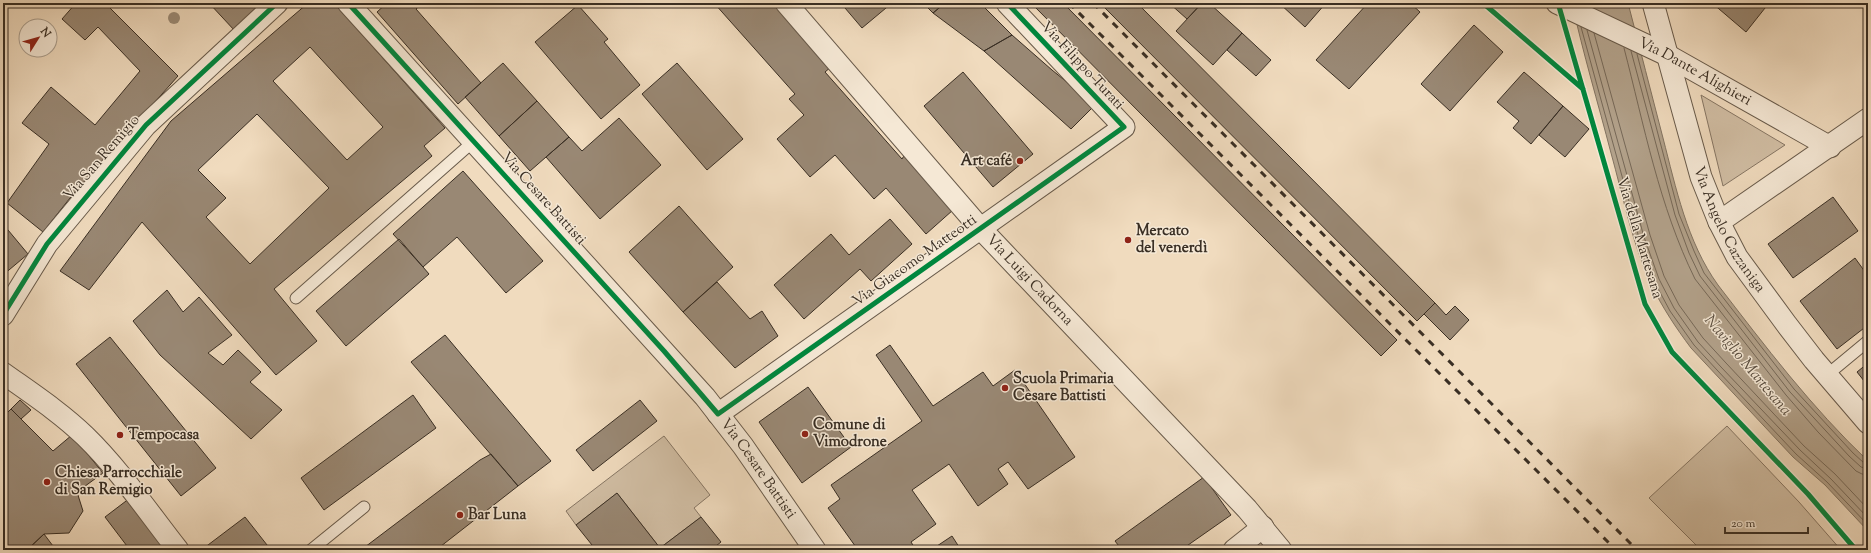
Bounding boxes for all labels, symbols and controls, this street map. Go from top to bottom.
street label: Via Filippo Turati [1035,17,1129,115]
north arrow [18,18,58,58]
text: N [36,23,54,41]
street label: Via Dante Alighieri [1635,32,1755,111]
street label: Via San Remigio [59,111,145,205]
street label: Via Cesare Battisti [495,148,591,250]
place label: Art café [961,151,1012,172]
marker: Art café [1015,156,1025,166]
street label: Via Angelo Cazzaniga [1688,164,1770,297]
street label: Via della Martesana [1611,175,1668,301]
street label: Via Giacomo Matteotti [848,210,982,312]
place label: Mercato del venerdì [1136,221,1208,259]
street label: Via Luigi Cadorna [981,230,1078,331]
marker: Mercato del venerdì [1123,235,1133,245]
water label: Naviglio Martesana [1698,310,1796,422]
place label: Scuola Primaria Cesare Battisti [1013,369,1114,407]
marker: Scuola Primaria Cesare Battisti [1000,383,1010,393]
street label: Via Cesare Battisti [715,414,801,523]
place label: Comune di Vimodrone [813,415,887,453]
place label: Tempocasa [128,425,200,446]
marker: Comune di Vimodrone [800,429,810,439]
marker: Tempocasa [115,430,125,440]
place label: Chiesa Parrocchiale di San Remigio [55,463,182,501]
marker: Chiesa Parrocchiale di San Remigio [42,477,52,487]
place label: Bar Luna [468,505,527,526]
scale bar [1725,509,1808,535]
marker: Bar Luna [455,510,465,520]
text: 20 m [1731,515,1756,533]

